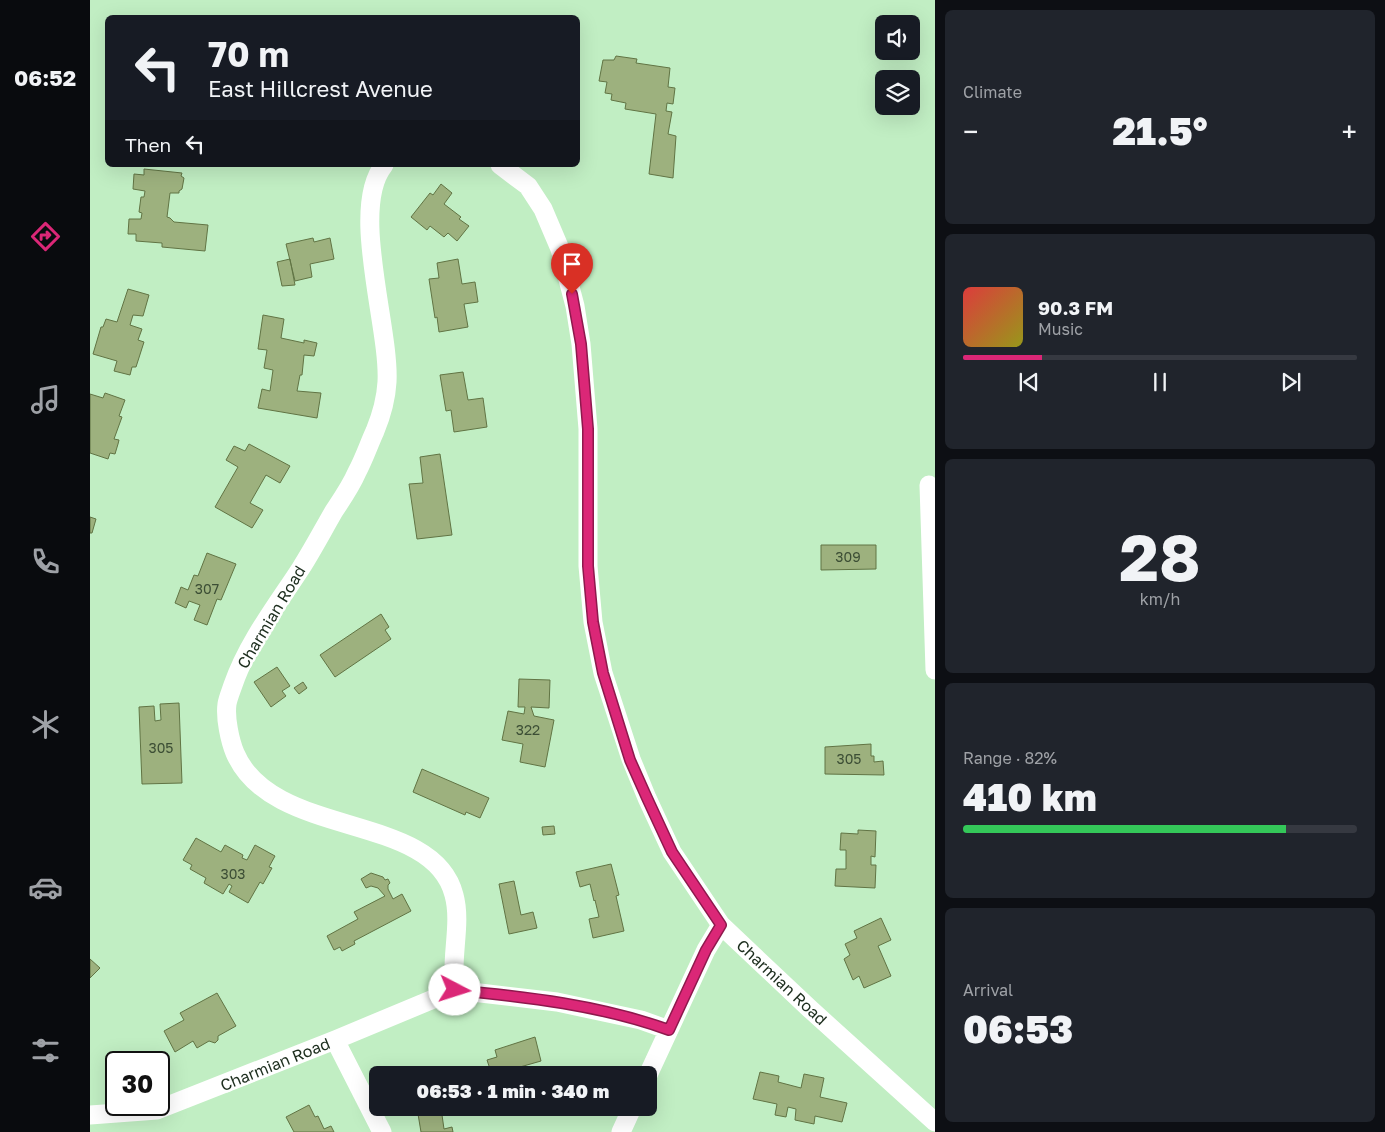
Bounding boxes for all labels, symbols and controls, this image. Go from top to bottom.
map controls [875,15,920,115]
button: sound [875,15,920,60]
text: 70 m [208,33,289,75]
icon: left [125,35,190,100]
text: 06:52 [14,64,76,91]
button: layers [875,70,920,115]
text: East Hillcrest Avenue [208,75,433,102]
text: Climate [963,82,1022,102]
text: 21.5° [1113,108,1207,153]
text: − [963,115,978,148]
text: + [1342,115,1357,148]
icon: left [181,130,209,158]
text: Then [125,133,171,156]
icon: directions [28,219,63,254]
pin [551,243,593,294]
icon: arrive [558,250,586,278]
text: 90.3 FM [1038,296,1113,319]
text: Music [1038,319,1083,339]
icon: previous [1015,368,1043,396]
icon: pause [1146,368,1174,396]
icon: next [1277,368,1305,396]
icon: music [28,382,63,417]
text: 28 [1119,517,1201,595]
icon: phone [28,544,63,579]
house number: 309 [835,548,861,565]
street label: Charmian Road [232,562,310,672]
house number: 307 [195,580,219,597]
text: km/h [1140,589,1180,609]
icon: climate [28,707,63,742]
house number: 322 [516,721,540,738]
house number: 305 [149,739,174,756]
text: Range · 82% [963,748,1057,768]
house number: 305 [837,750,862,767]
text: 410 km [963,774,1097,819]
house number: 303 [220,865,246,882]
icon: car [28,870,63,905]
street label: Charmian Road [733,935,831,1029]
position arrow [428,963,480,1015]
text: Arrival [963,980,1013,1000]
text: 06:53 [963,1006,1073,1051]
icon: filters [28,1033,63,1068]
street label: Charmian Road [217,1033,333,1095]
speed limit sign: 30 [105,1051,170,1116]
text: 06:53 · 1 min · 340 m [417,1079,609,1102]

